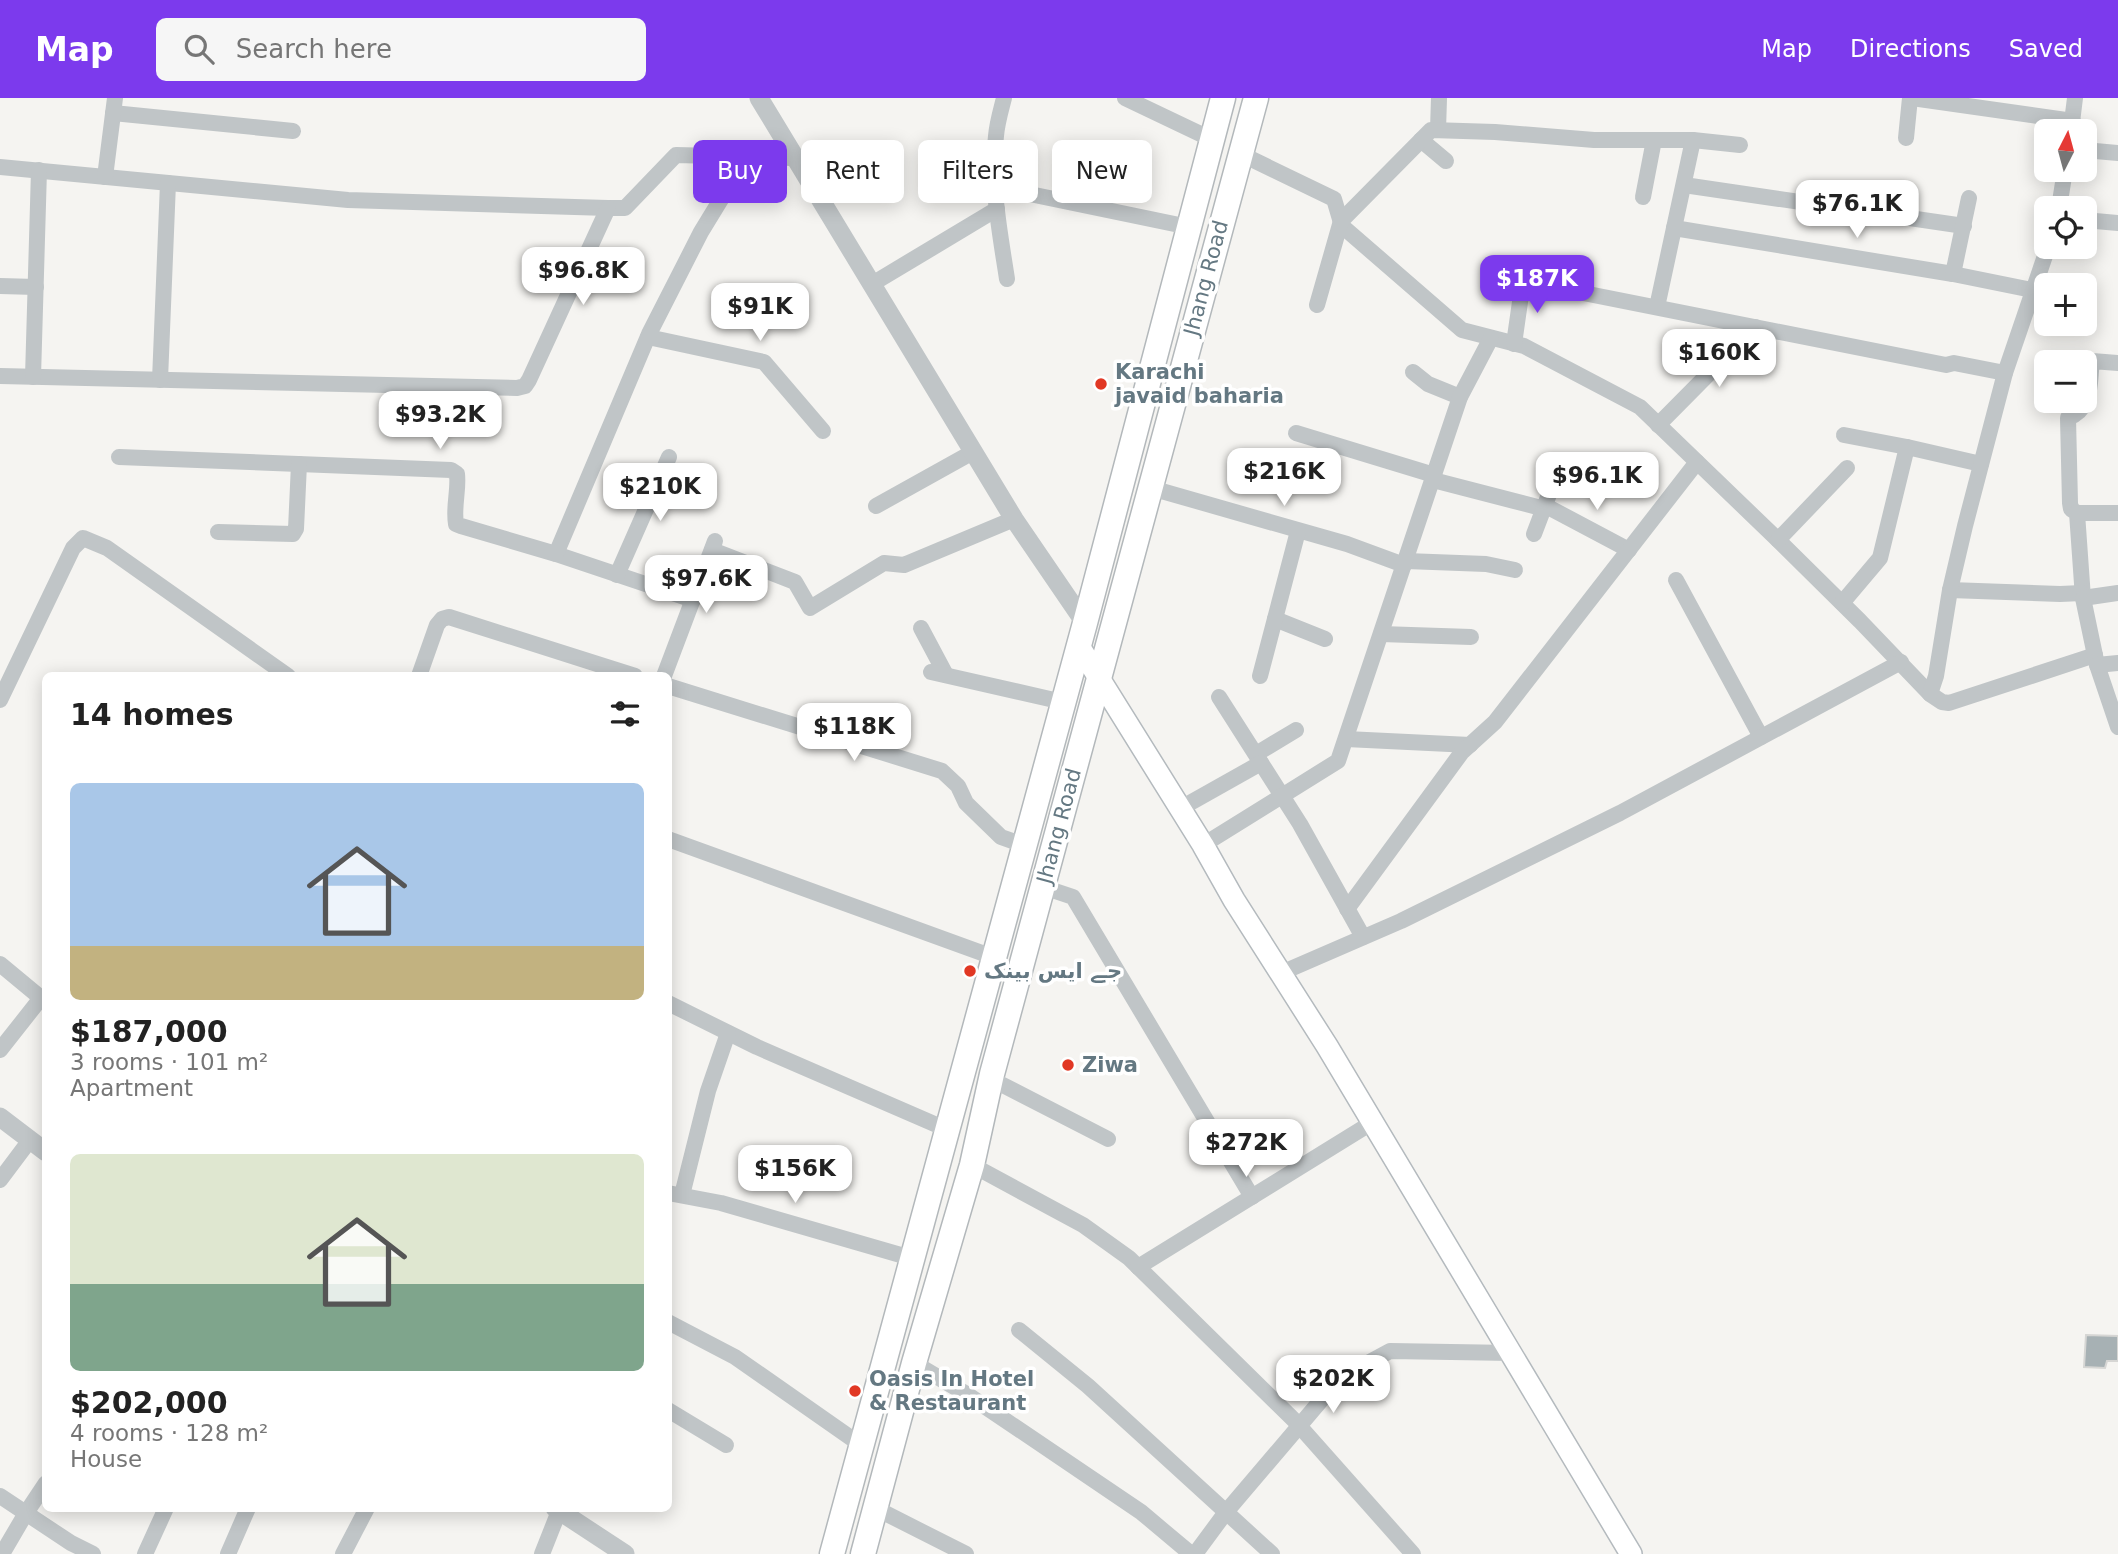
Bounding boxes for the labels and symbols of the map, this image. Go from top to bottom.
north arrow [2034,119,2096,182]
pin: $76.1K [1800,180,1914,240]
street label: Jhang Road [1179,218,1233,340]
pin: $96.8K [526,248,640,307]
pin: $187K [1488,256,1586,315]
pin: $91K [719,284,801,343]
pin: $160K [1670,330,1768,389]
place label: Karachi javaid baharia [1114,360,1284,408]
marker: Karachi javaid baharia [1093,376,1109,392]
pin: $93.2K [383,392,497,451]
pin: $216K [1235,448,1333,508]
pin: $96.1K [1540,452,1654,512]
pin: $210K [611,464,709,523]
pin: $97.6K [649,556,763,615]
pin: $118K [805,704,903,763]
street label: Jhang Road [1032,766,1086,888]
place label: جے ایس بینک [984,959,1122,983]
marker: جے ایس بینک [962,963,978,979]
place label: Ziwa [1082,1053,1138,1077]
marker: Ziwa [1060,1057,1076,1073]
pin: $272K [1197,1119,1295,1179]
pin: $156K [746,1146,844,1205]
pin: $202K [1284,1356,1382,1415]
place label: Oasis In Hotel & Restaurant [869,1367,1034,1415]
marker: Oasis In Hotel & Restaurant [847,1383,863,1399]

